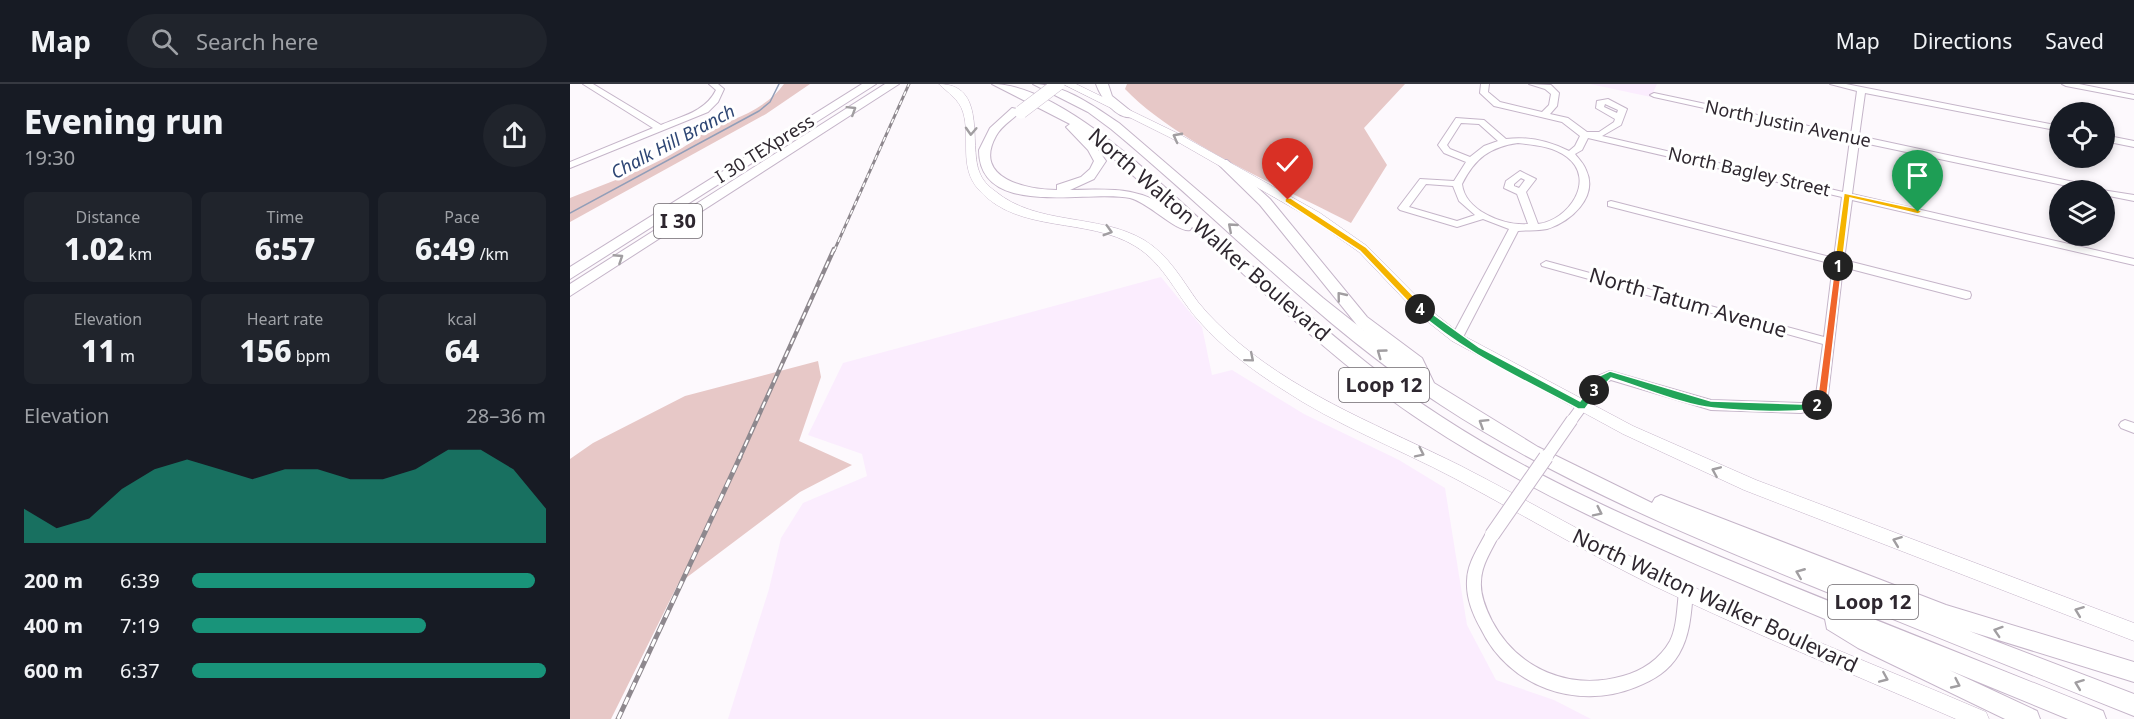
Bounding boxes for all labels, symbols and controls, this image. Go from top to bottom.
search box [127,14,547,68]
text: Map [30,22,91,60]
icon: search [148,25,181,58]
text: Search here [196,26,318,56]
text: Map [1836,27,1880,55]
text: Directions [1913,27,2012,55]
text: Saved [2045,27,2104,55]
street label: North Justin Avenue [1703,94,1873,152]
water label: Chalk Hill Branch [606,98,739,184]
text: Evening run [24,99,224,144]
map controls [2049,102,2115,246]
button: locate [2049,102,2115,168]
button: share [483,104,546,167]
one-way arrow [846,105,856,117]
street label: I 30 TEXpress [711,108,818,188]
street label: North Walton Walker Boulevard [1083,121,1336,347]
one-way arrow [964,127,977,136]
one-way arrow [1172,133,1183,145]
pin [1262,138,1313,200]
street label: North Bagley Street [1666,141,1833,201]
text: 19:30 [24,144,75,171]
icon: check [1271,147,1304,180]
pin [1892,150,1943,212]
icon: arrive [1901,159,1934,192]
button: layers [2049,180,2115,246]
road number: I 30 [654,204,702,238]
text: Distance [76,206,140,228]
text: Time [266,206,304,228]
text: Pace [444,206,480,228]
one-way arrow [1228,223,1239,234]
one-way arrow [1102,224,1113,236]
text: 1.02 [64,228,124,269]
text: 6:57 [255,228,315,269]
text: 6:49 [415,228,475,269]
text: km [124,243,152,265]
text: /km [475,243,509,265]
pin: 1 [1823,251,1853,281]
one-way arrow [613,254,624,265]
text: 1 [1833,255,1843,277]
street label: North Tatum Avenue [1586,260,1790,344]
one-way arrow [1338,292,1349,303]
pin: 4 [1405,294,1435,324]
text: 4 [1415,298,1425,320]
text: Elevation [74,308,142,330]
text: Heart rate [247,308,323,330]
text: kcal [447,308,477,330]
text: 11 [81,330,116,371]
text: 156 [240,330,292,371]
text: 64 [445,330,479,371]
text: m [116,345,135,367]
text: bpm [292,345,330,367]
one-way arrow [1376,349,1387,360]
one-way arrow [1243,351,1254,362]
road number: Loop 12 [1339,368,1429,402]
pin: 3 [1579,375,1609,405]
text: 3 [1589,379,1599,401]
pin: 2 [1802,390,1832,420]
text: 2 [1812,394,1822,416]
text: Elevation [24,402,109,429]
text: 28–36 m [466,402,546,429]
one-way arrow [1478,419,1489,430]
one-way arrow [1413,446,1424,457]
one-way arrow [1711,466,1722,478]
one-way arrow [1591,505,1602,517]
street label: North Walton Walker Boulevard [1568,522,1863,679]
one-way arrow [1892,536,1903,549]
text: 200 m [24,567,83,594]
text: 6:39 [120,567,160,594]
one-way arrow [1796,568,1806,581]
road number: Loop 12 [1828,585,1918,619]
one-way arrow [2075,606,2086,618]
text: 400 m [24,612,83,639]
text: 7:19 [120,612,160,639]
one-way arrow [1993,625,2004,638]
text: 600 m [24,657,83,684]
text: 6:37 [120,657,160,684]
one-way arrow [1877,671,1888,683]
one-way arrow [1949,677,1960,689]
one-way arrow [2075,678,2085,691]

